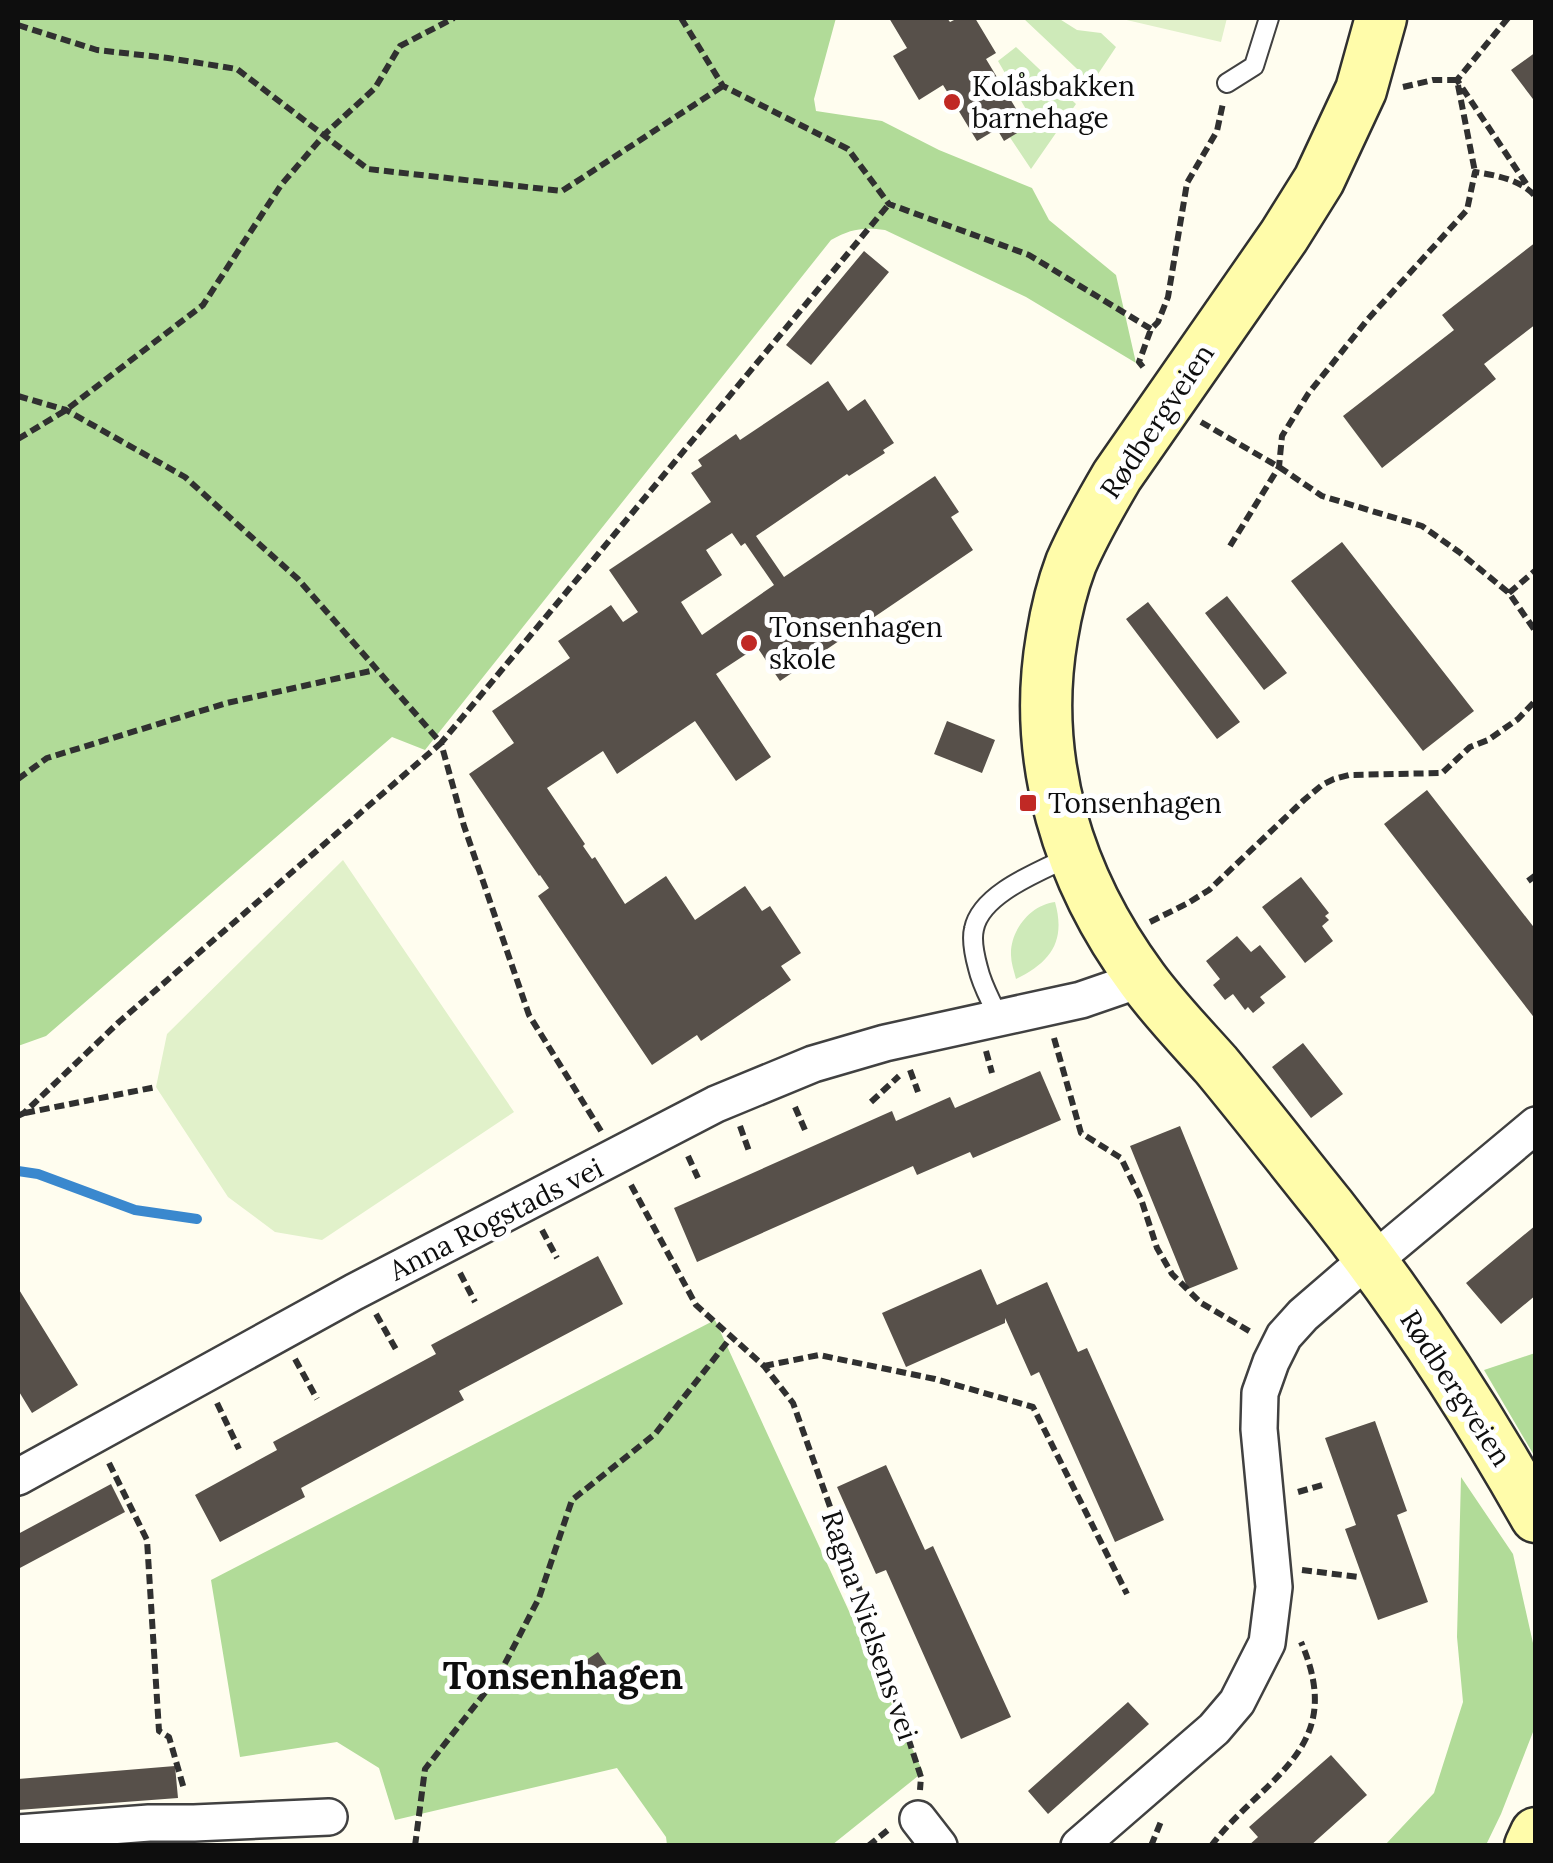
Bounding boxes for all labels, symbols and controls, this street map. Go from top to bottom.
place label: Kolåsbakken barnehage [972,68,1135,136]
marker: Kolåsbakken barnehage [941,91,963,113]
street label: Rødbergveien [1092,337,1222,505]
place label: Tonsenhagen skole [769,609,943,677]
marker: Tonsenhagen skole [738,632,760,654]
place label: Tonsenhagen [1048,785,1222,821]
marker: Tonsenhagen [1017,792,1039,814]
street label: Anna Rogstads vei [382,1150,609,1289]
street label: Rødbergveien [1392,1303,1520,1473]
street label: Ragna Nielsens vei [814,1505,926,1745]
district label: Tonsenhagen [443,1651,683,1700]

